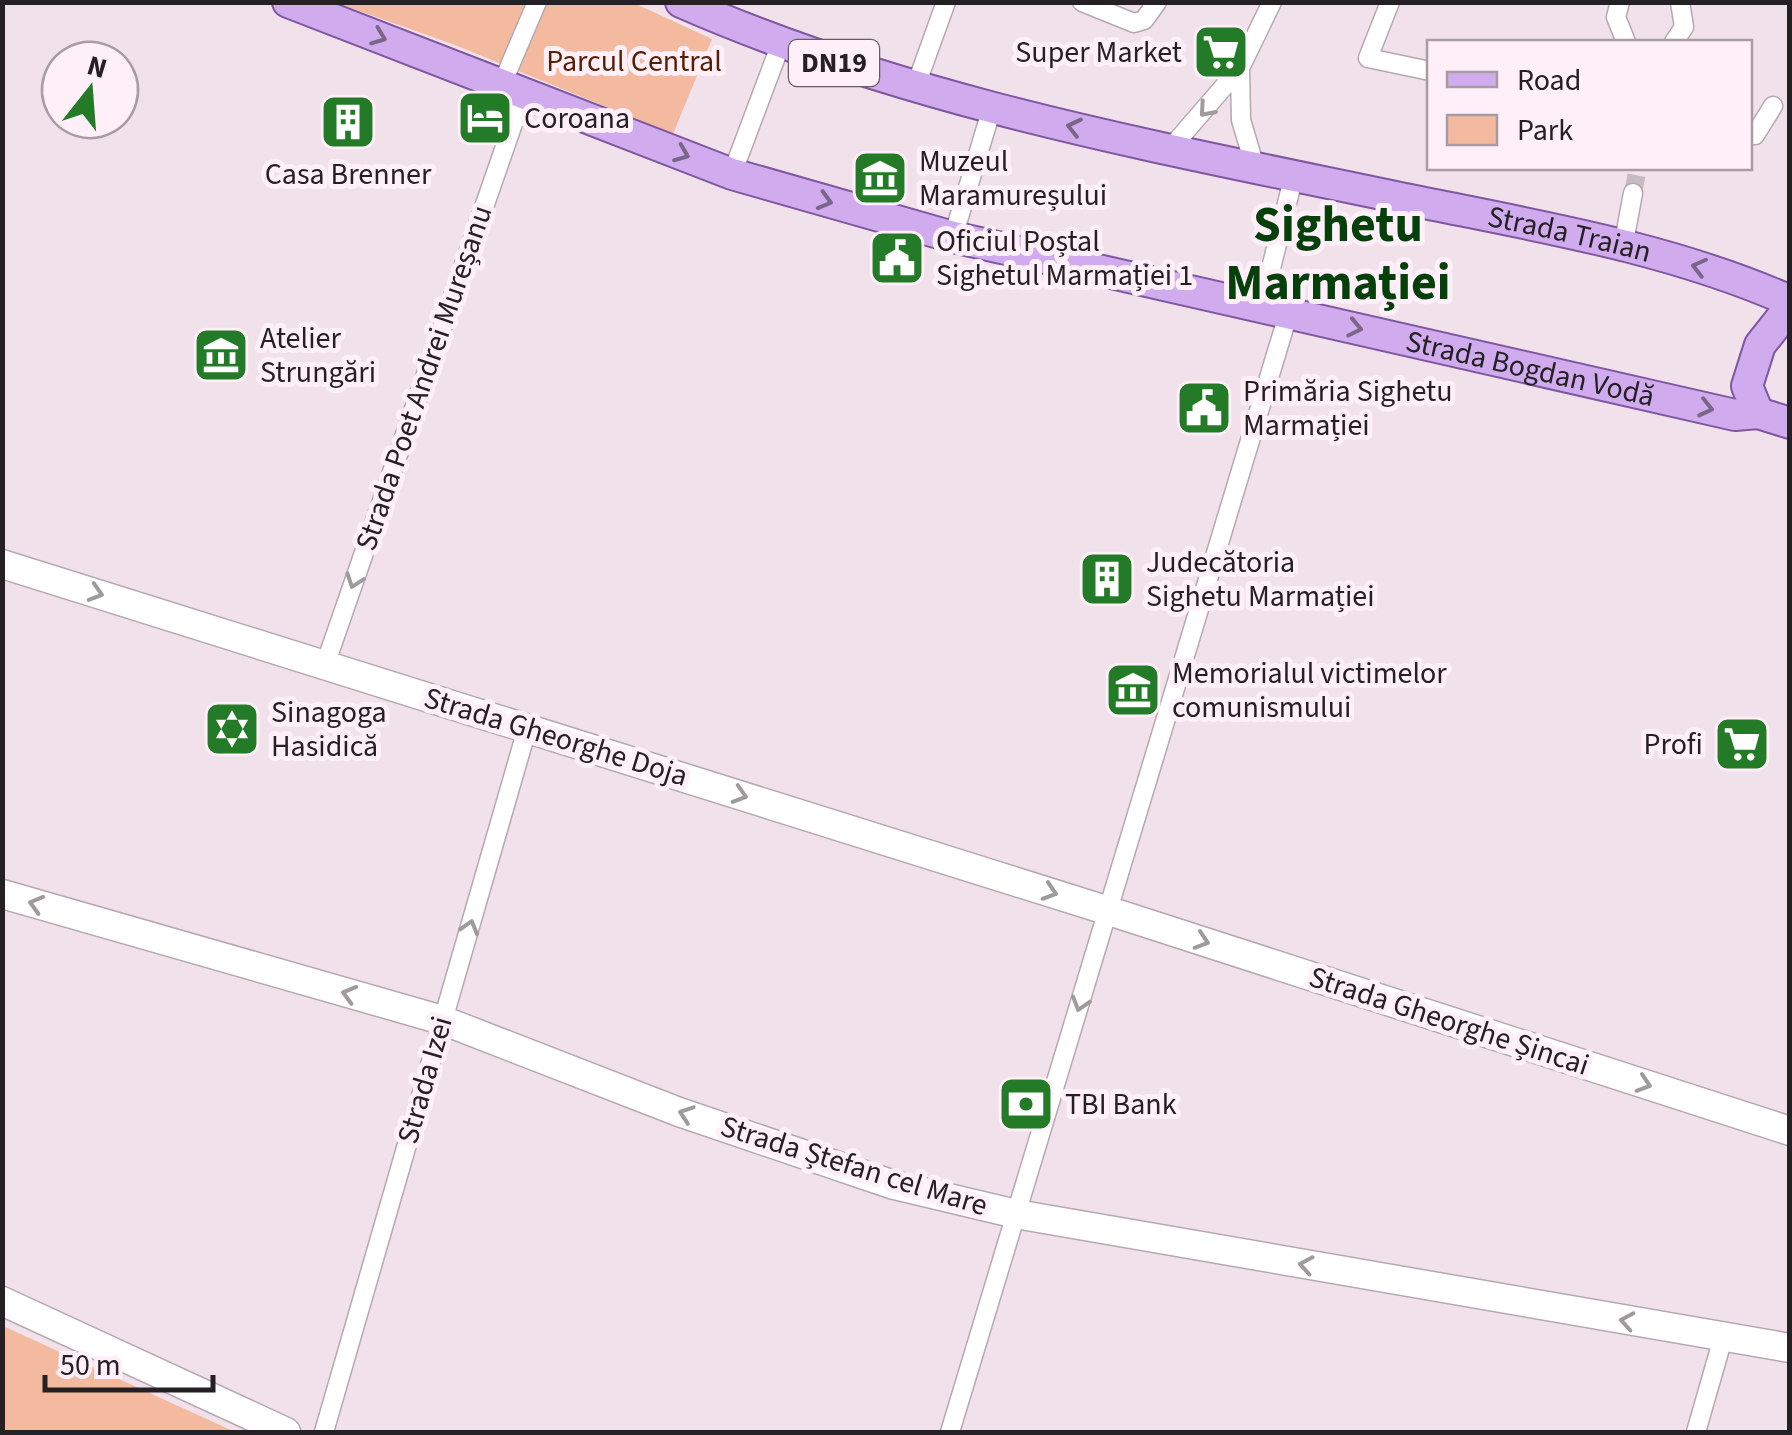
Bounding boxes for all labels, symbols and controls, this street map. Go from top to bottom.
supermarket icon: Super Market [1191,22,1251,82]
one-way arrow [369,26,386,46]
place label: Super Market [1015,31,1182,74]
north arrow [40,40,140,140]
park label: Parcul Central [546,40,722,83]
road number: DN19 [789,40,879,86]
legend [1427,40,1752,170]
text: N [82,45,112,89]
text: Road [1517,59,1581,102]
hotel icon: Coroana [455,88,515,148]
building icon: Casa Brenner [318,92,378,152]
place label: Coroana [524,97,630,140]
one-way arrow [1200,99,1218,117]
text: Park [1517,109,1573,152]
one-way arrow [1066,118,1083,139]
place label: Muzeul Maramureșului [919,140,1107,217]
one-way arrow [672,143,690,163]
museum icon: Muzeul Maramureșului [850,148,910,208]
place label: Casa Brenner [265,153,432,196]
one-way arrow [816,189,833,210]
district label: Sighetu Marmației [1225,190,1451,319]
street label: Strada Traian [1484,195,1656,273]
street label: Strada Poet Andrei Mureșanu [345,200,503,556]
place label: Oficiul Poștal Sighetul Marmației 1 [936,220,1193,297]
public building icon: Oficiul Poștal Sighetul Marmației 1 [867,228,927,288]
one-way arrow [1690,257,1708,278]
one-way arrow [1346,316,1363,337]
place label: Atelier Strungări [260,317,376,394]
street label: Strada Bogdan Vodă [1402,319,1659,418]
museum icon: Atelier Strungări [191,325,251,385]
place label: Primăria Sighetu Marmației [1243,370,1453,447]
public building icon: Primăria Sighetu Marmației [1174,378,1234,438]
one-way arrow [1697,396,1714,417]
place label: Judecătoria Sighetu Marmației [1146,541,1375,618]
building icon: Judecătoria Sighetu Marmației [1077,549,1137,609]
one-way arrow [345,571,366,588]
one-way arrow [86,581,103,602]
place label: Memorialul victimelor comunismului [1172,652,1447,729]
museum icon: Memorialul victimelor comunismului [1103,660,1163,720]
street label: Strada Gheorghe Doja [419,676,693,798]
place label: Sinagoga Hasidică [271,691,387,768]
synagogue icon: Sinagoga Hasidică [202,699,262,759]
supermarket icon: Profi [1712,714,1772,774]
place label: Profi [1644,723,1703,766]
one-way arrow [730,783,747,803]
one-way arrow [1040,880,1057,901]
one-way arrow [28,895,45,916]
one-way arrow [458,919,479,936]
one-way arrow [1192,929,1209,949]
street label: Strada Gheorghe Șincai [1303,955,1595,1087]
one-way arrow [341,984,358,1005]
one-way arrow [1072,995,1092,1012]
street label: Strada Izei [386,1011,464,1149]
one-way arrow [1635,1073,1652,1093]
bank icon: TBI Bank [996,1074,1056,1134]
place label: TBI Bank [1065,1083,1177,1126]
street label: Strada Ștefan cel Mare [715,1105,993,1227]
one-way arrow [678,1106,695,1126]
one-way arrow [1298,1255,1315,1276]
one-way arrow [1618,1311,1635,1332]
scale bar [45,1330,212,1392]
text: 50 m [60,1344,121,1387]

